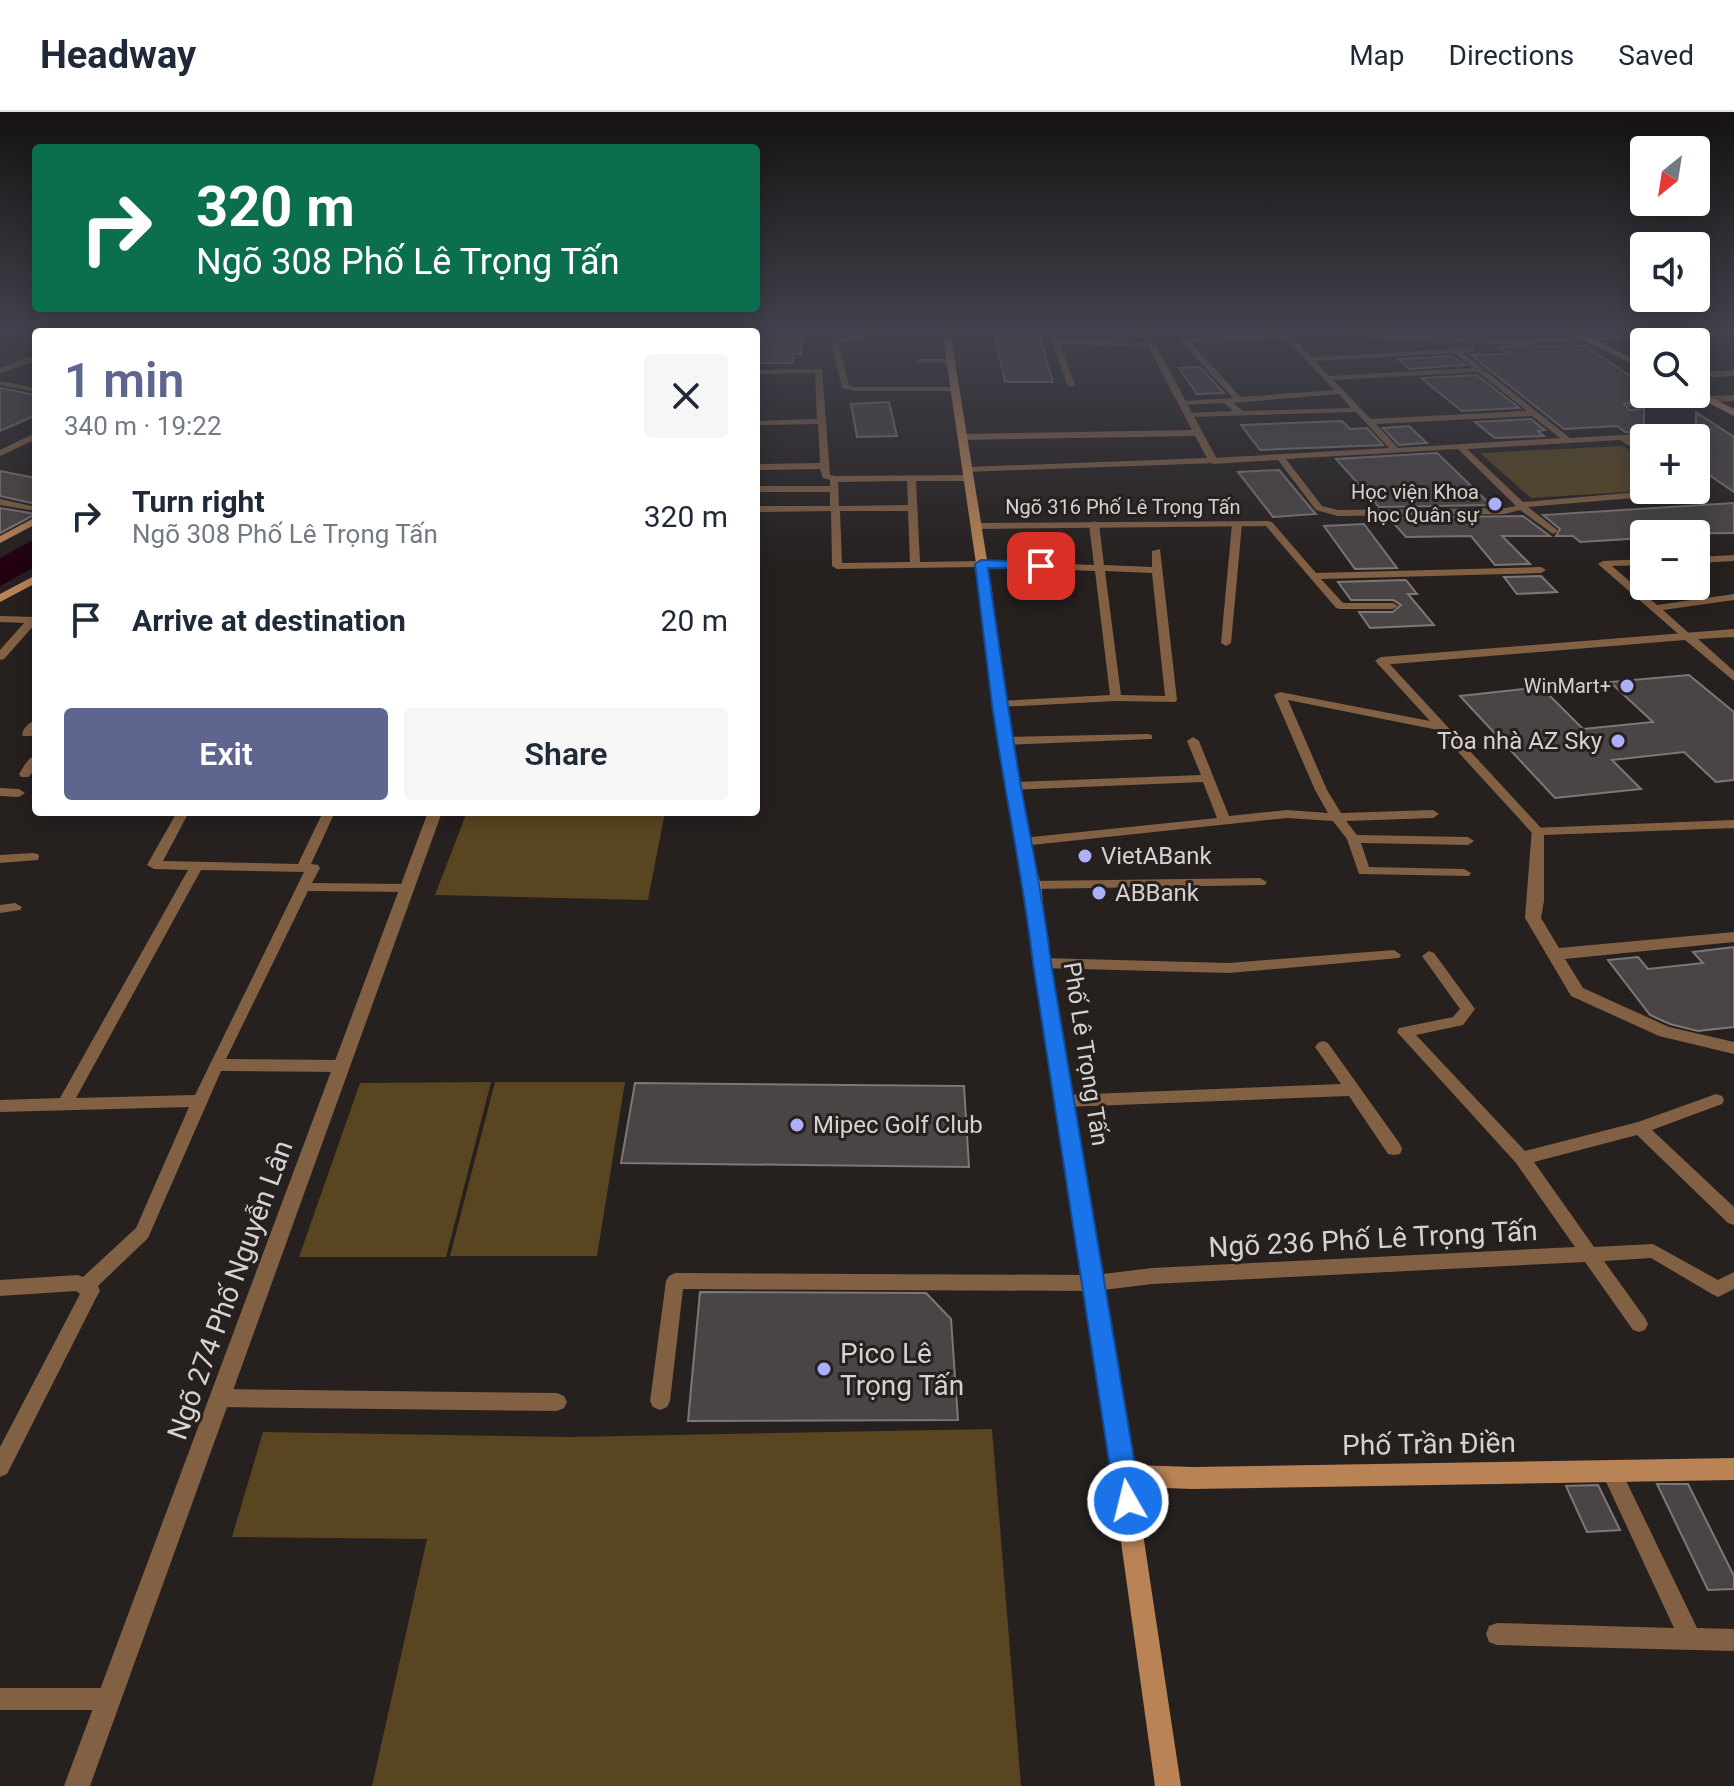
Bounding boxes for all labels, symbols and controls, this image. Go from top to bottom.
text: Headway [40,33,196,77]
text: Map [1349,39,1405,72]
text: Directions [1449,39,1574,72]
text: Saved [1618,39,1694,72]
north arrow [1630,136,1710,216]
map controls [1630,136,1710,600]
text: 320 m [196,174,355,240]
icon: right [64,176,168,280]
button: sound [1630,232,1710,312]
text: Ngõ 308 Phố Lê Trọng Tấn [196,241,620,283]
button: search [1630,328,1710,408]
text: 1 min [64,352,184,409]
button: close [644,354,728,438]
text: 340 m · 19:22 [64,411,222,441]
button: + [1630,424,1710,504]
place label: Học viện Khoa học Quân sự [1351,480,1480,527]
text: Turn right [132,484,265,519]
icon: right [64,494,108,538]
street label: Ngõ 316 Phố Lê Trọng Tấn [1005,495,1241,519]
marker: Học viện Khoa học Quân sự [1486,495,1504,513]
text: 320 m [644,499,728,534]
text: Ngõ 308 Phố Lê Trọng Tấn [132,519,438,549]
button: − [1630,520,1710,600]
pin [1007,532,1075,600]
icon: arrive [1019,544,1063,588]
icon: arrive [64,598,108,642]
text: Arrive at destination [132,603,406,638]
text: 20 m [661,603,728,638]
place label: WinMart+ [1524,674,1611,698]
marker: WinMart+ [1618,677,1636,695]
button: Exit [64,708,388,800]
button: Share [404,708,728,800]
place label: Tòa nhà AZ Sky [1437,727,1603,755]
marker: Tòa nhà AZ Sky [1609,732,1627,750]
place label: VietABank [1101,842,1213,870]
marker: VietABank [1076,847,1094,865]
place label: ABBank [1115,879,1200,907]
marker: ABBank [1090,884,1108,902]
street label: Phố Lê Trọng Tấn [1058,960,1114,1148]
place label: Mipec Golf Club [813,1111,983,1139]
marker: Mipec Golf Club [788,1116,806,1134]
street label: Ngõ 274 Phố Nguyễn Lân [160,1136,300,1444]
street label: Ngõ 236 Phố Lê Trọng Tấn [1208,1214,1538,1264]
place label: Pico Lê Trọng Tấn [840,1337,964,1402]
marker: Pico Lê Trọng Tấn [815,1360,833,1378]
street label: Phố Trần Điền [1342,1426,1516,1462]
position arrow [1086,1459,1170,1543]

